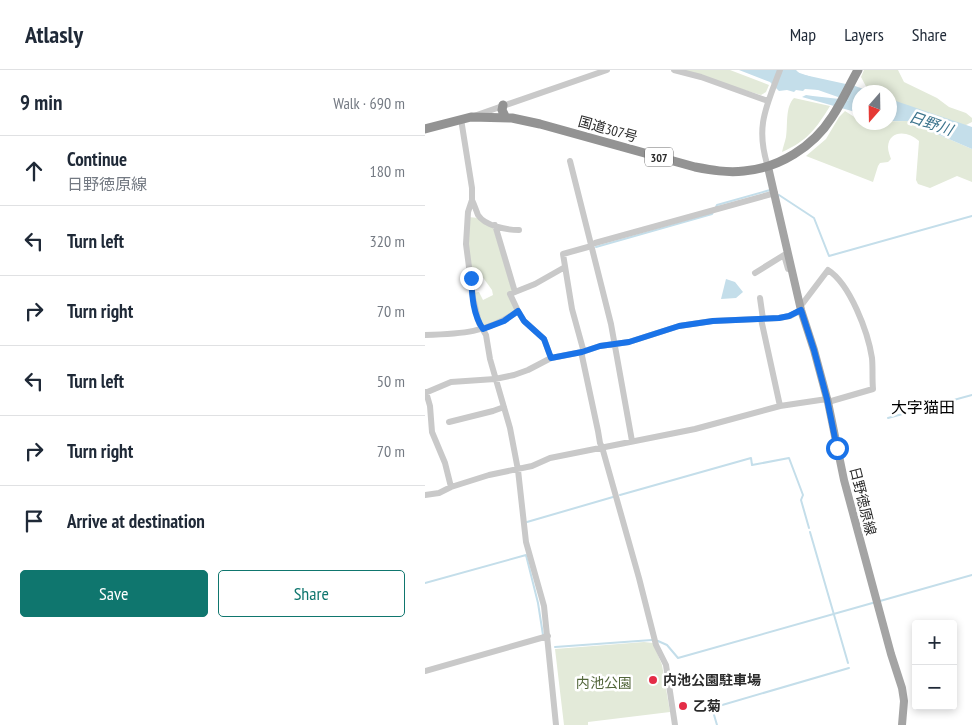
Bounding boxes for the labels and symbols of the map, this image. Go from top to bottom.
north arrow [852,85,897,130]
water label: 日野川 [907,107,957,140]
street label: 国道307号 [576,112,640,146]
road number: 307 [645,147,673,166]
route end [460,267,483,290]
district label: 大字猫田 [891,397,955,417]
route start [826,437,849,460]
street label: 日野徳原線 [846,465,880,537]
place label: 内池公園駐車場 [663,671,761,689]
park label: 内池公園 [576,674,632,692]
marker: 内池公園駐車場 [647,674,659,686]
place label: 乙菊 [693,697,721,715]
marker: 乙菊 [677,700,689,712]

